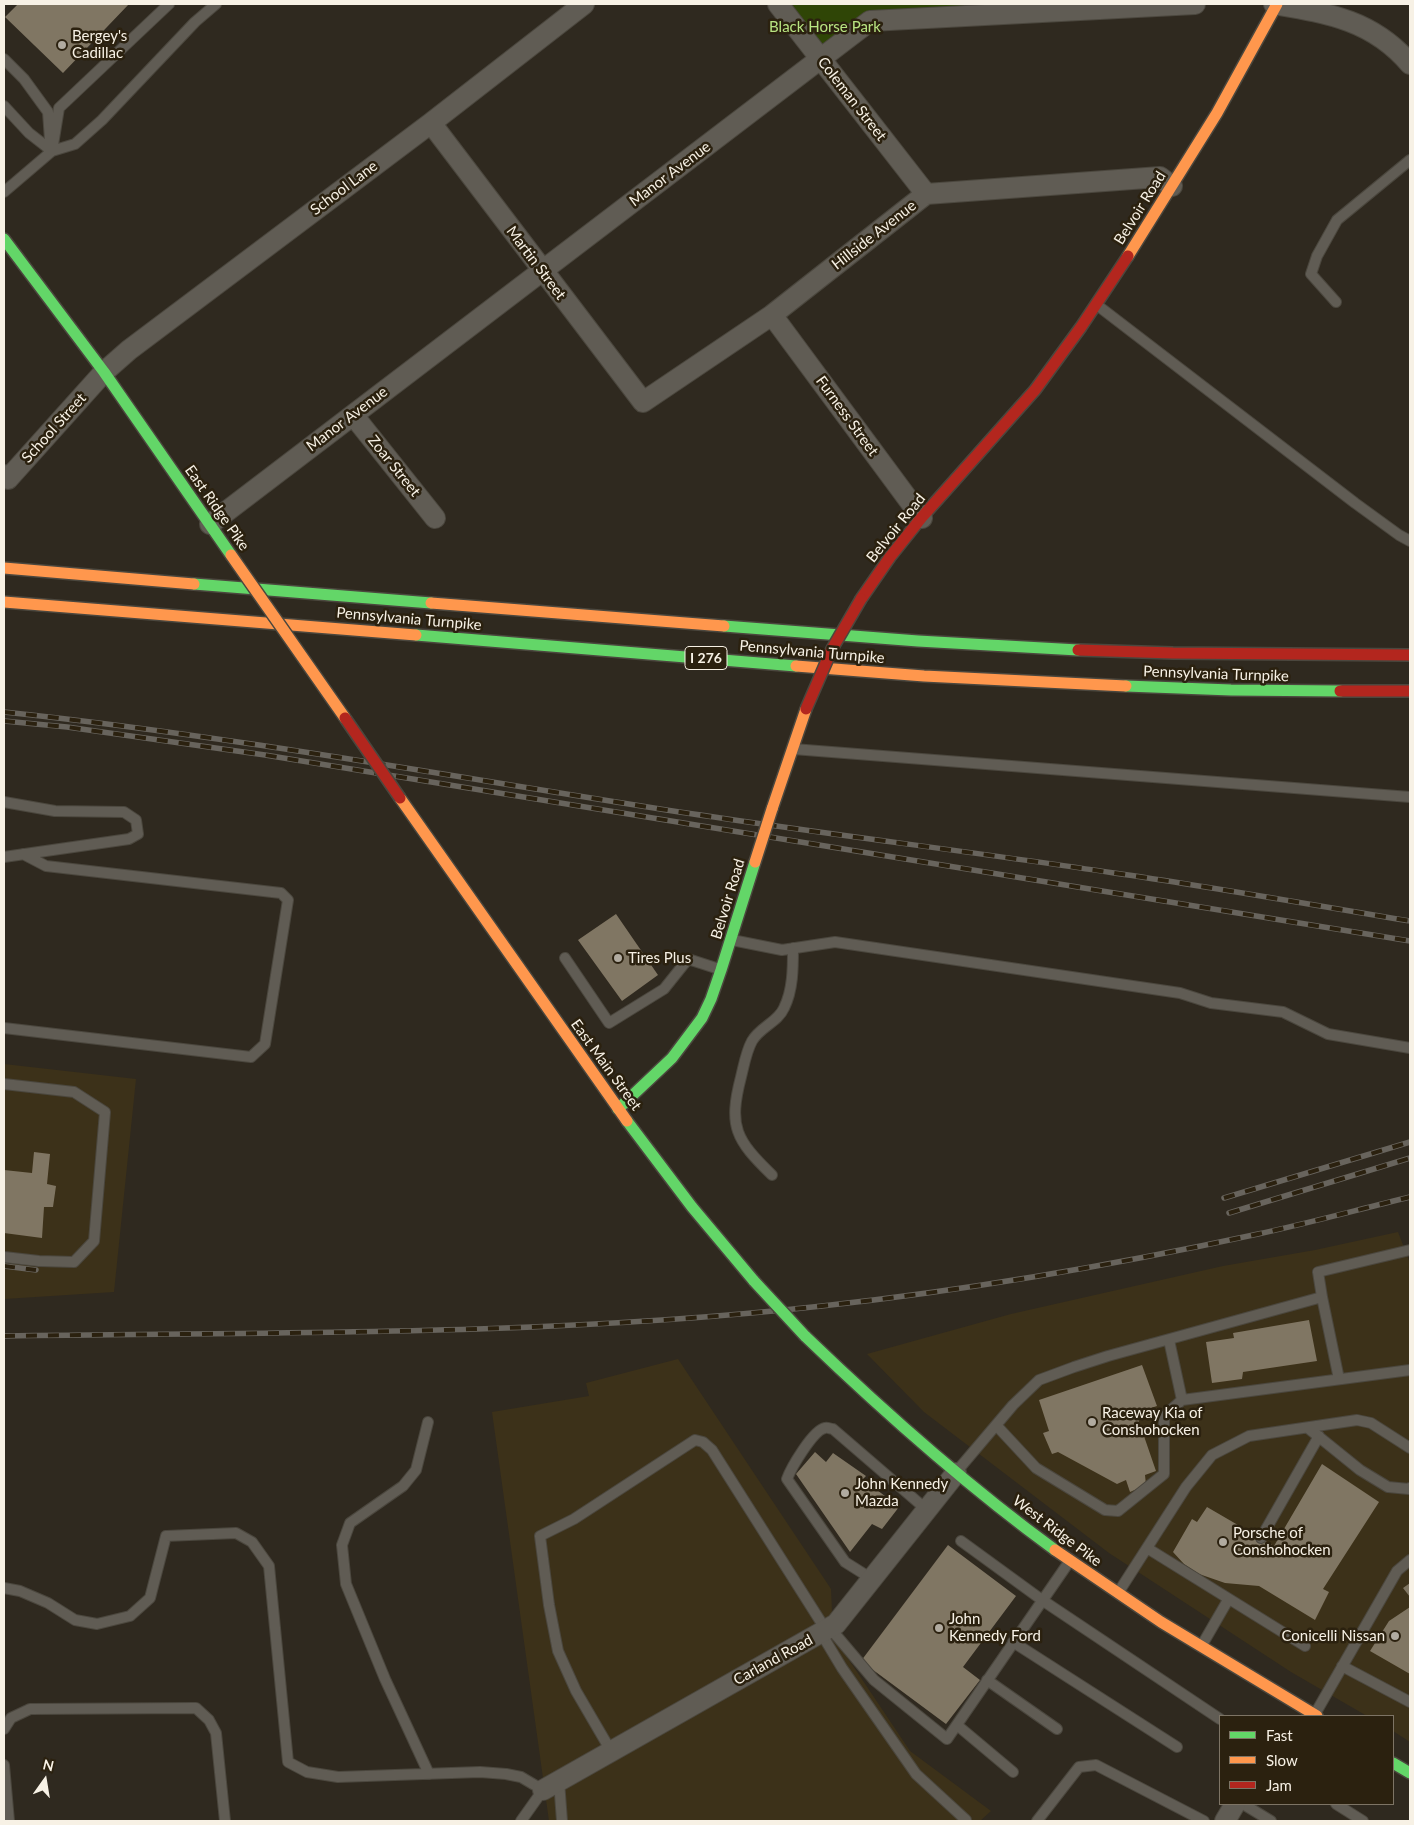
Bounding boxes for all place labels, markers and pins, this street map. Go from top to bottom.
place label: Bergey's Cadillac [72,27,127,62]
marker: Bergey's Cadillac [56,39,68,51]
place label: Tires Plus [628,949,691,967]
marker: Tires Plus [612,952,624,964]
place label: Raceway Kia of Conshohocken [1102,1404,1203,1439]
marker: Raceway Kia of Conshohocken [1086,1416,1098,1428]
place label: John Kennedy Mazda [855,1475,948,1510]
marker: John Kennedy Mazda [839,1487,851,1499]
place label: Porsche of Conshohocken [1233,1524,1331,1559]
marker: Porsche of Conshohocken [1217,1536,1229,1548]
place label: John Kennedy Ford [949,1610,1041,1645]
marker: John Kennedy Ford [933,1622,945,1634]
place label: Conicelli Nissan [1281,1627,1385,1645]
marker: Conicelli Nissan [1389,1630,1401,1642]

